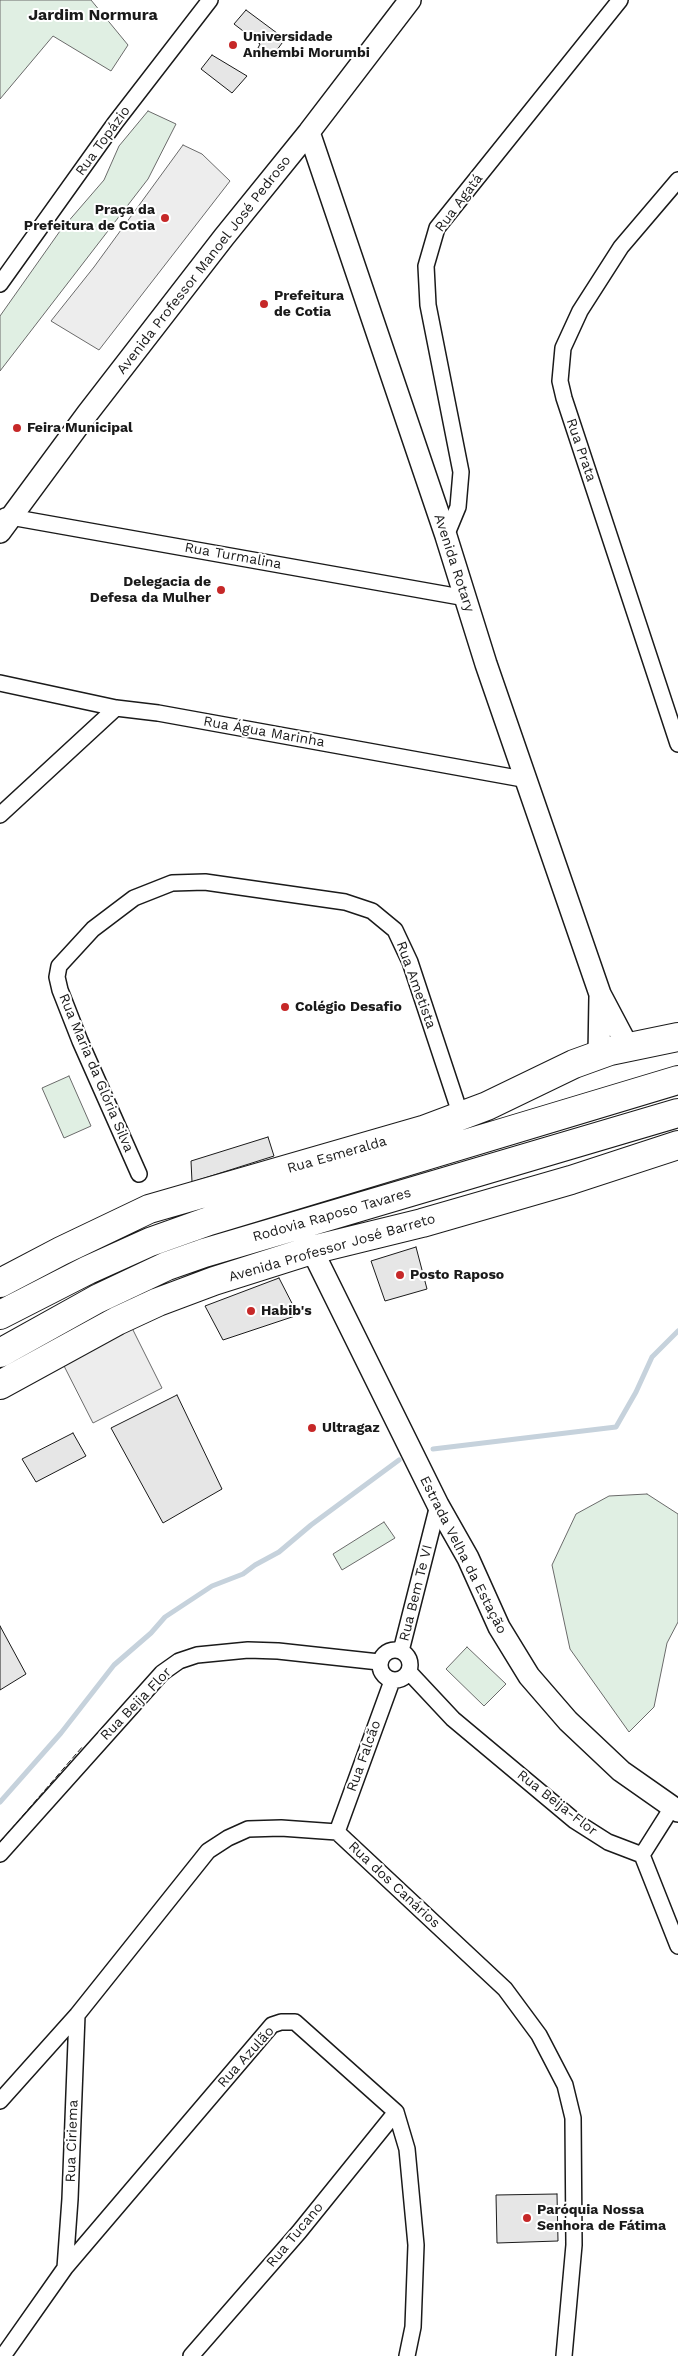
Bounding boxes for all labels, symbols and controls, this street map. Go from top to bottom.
district label: Jardim Normura [28,5,158,25]
place label: Universidade Anhembi Morumbi [243,29,370,62]
marker: Universidade Anhembi Morumbi [227,39,239,51]
street label: Rua Topázio [72,103,134,179]
street label: Avenida Professor Manoel José Pedroso [113,152,295,378]
street label: Rua Agatá [432,171,486,235]
place label: Praça da Prefeitura de Cotia [24,202,155,234]
marker: Praça da Prefeitura de Cotia [159,212,171,224]
place label: Prefeitura de Cotia [274,288,344,321]
marker: Prefeitura de Cotia [258,298,270,310]
street label: Rua Prata [562,416,600,484]
place label: Feira Municipal [27,420,133,436]
marker: Feira Municipal [11,422,23,434]
street label: Avenida Rotary [430,512,478,614]
street label: Rua Turmalina [183,539,283,573]
place label: Delegacia de Defesa da Mulher [90,574,211,606]
marker: Delegacia de Defesa da Mulher [215,584,227,596]
street label: Rua Água Marinha [202,713,326,751]
street label: Rua Ametista [392,939,440,1031]
street label: Rua Maria da Glória Silva [55,991,137,1155]
place label: Colégio Desafio [295,999,402,1015]
marker: Colégio Desafio [279,1001,291,1013]
street label: Rua Esmeralda [285,1133,389,1177]
street label: Rodovia Raposo Tavares [251,1184,413,1246]
street label: Avenida Professor José Barreto [227,1210,437,1286]
place label: Posto Raposo [410,1267,504,1283]
marker: Posto Raposo [394,1269,406,1281]
place label: Habib's [261,1303,312,1319]
marker: Habib's [245,1305,257,1317]
place label: Ultragaz [322,1420,380,1436]
marker: Ultragaz [306,1422,318,1434]
street label: Estrada Velha da Estação [416,1473,510,1637]
street label: Rua Bem Te VI [396,1543,436,1643]
street label: Rua Beija Flor [97,1664,175,1744]
street label: Rua Falcão [343,1718,385,1794]
street label: Rua Beija-Flor [514,1767,600,1839]
street label: Rua dos Canários [345,1838,443,1932]
street label: Rua Azulão [214,2023,278,2091]
street label: Rua Ciriema [62,2099,82,2183]
street label: Rua Tucano [263,2199,327,2271]
place label: Paróquia Nossa Senhora de Fátima [537,2202,666,2234]
marker: Paróquia Nossa Senhora de Fátima [521,2212,533,2224]

